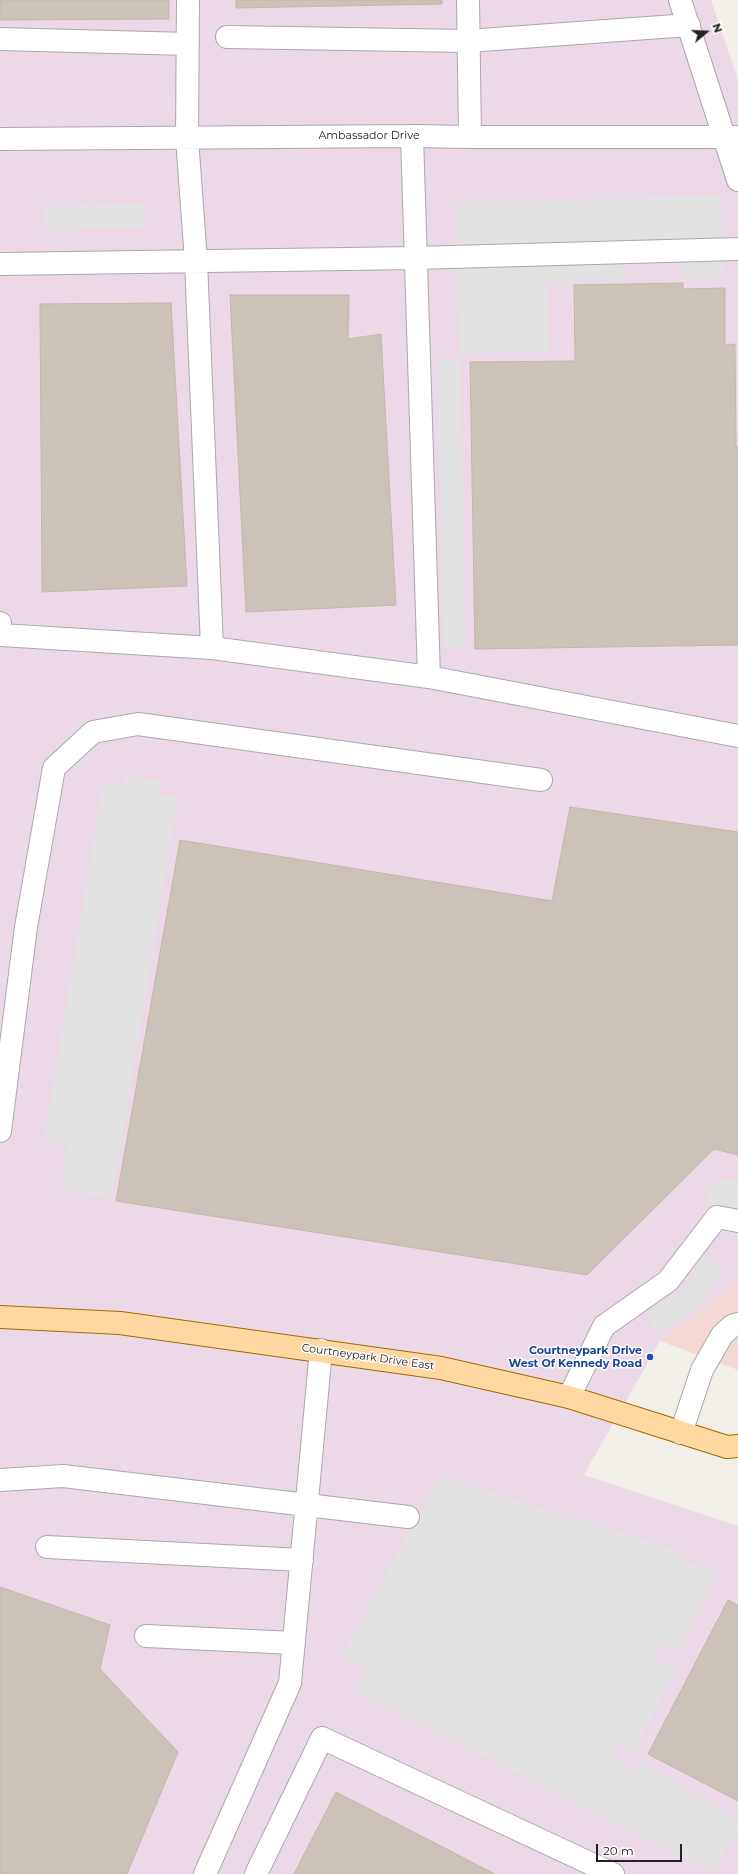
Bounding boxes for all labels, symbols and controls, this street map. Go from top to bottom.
north arrow [686,12,726,52]
text: N [709,22,725,35]
street label: Ambassador Drive [318,129,420,143]
street label: Courtneypark Drive East [301,1341,435,1373]
place label: Courtneypark Drive West Of Kennedy Road [509,1344,642,1370]
marker: Courtneypark Drive West Of Kennedy Road [645,1352,655,1362]
scale bar [598,1836,684,1862]
text: 20 m [603,1843,634,1858]

